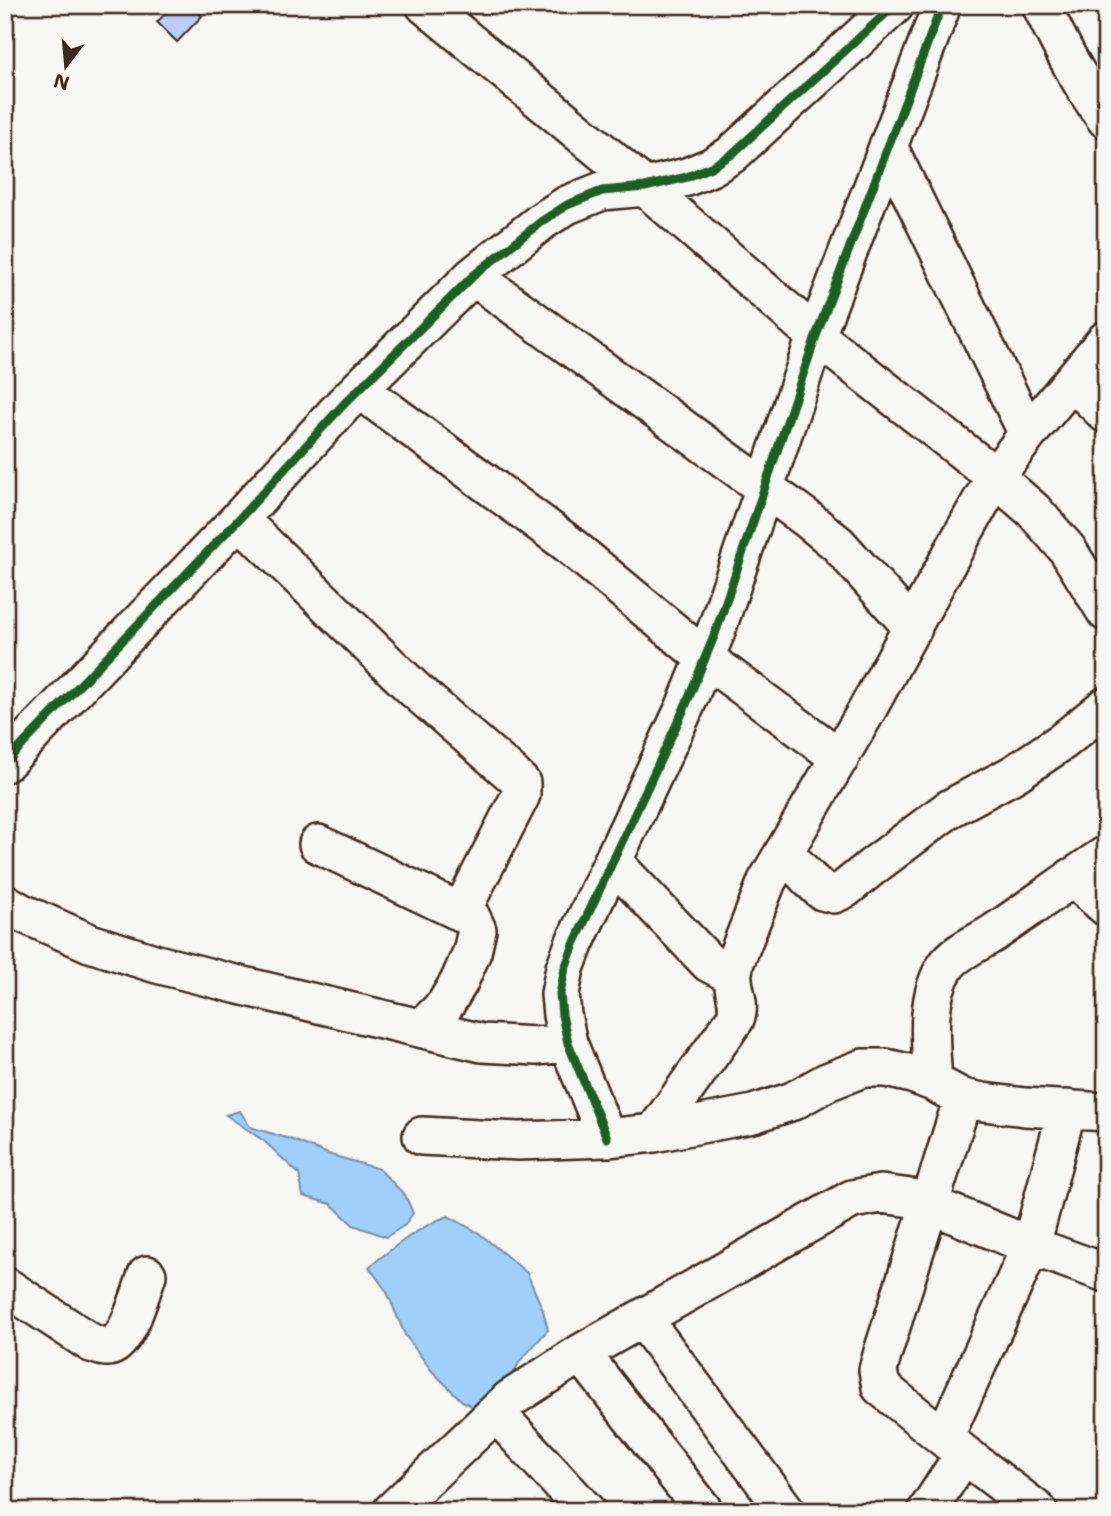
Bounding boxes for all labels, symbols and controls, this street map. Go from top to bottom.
north arrow [32,32,102,102]
text: N [51,68,72,96]

